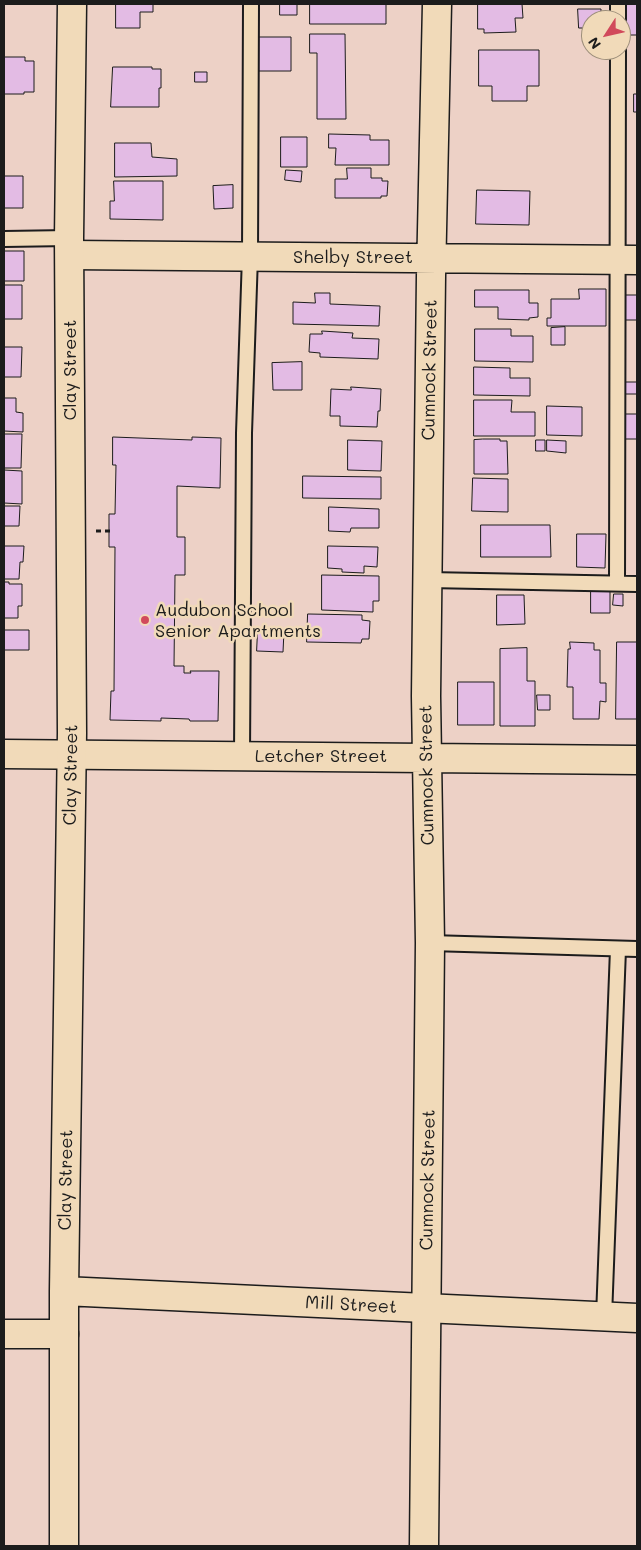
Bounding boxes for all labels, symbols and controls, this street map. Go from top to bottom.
north arrow [581,10,631,60]
text: N [583,34,605,53]
street label: Shelby Street [293,246,413,268]
street label: Cumnock Street [418,299,442,441]
street label: Clay Street [59,319,81,421]
place label: Audubon School Senior Apartments [155,599,321,642]
marker: Audubon School Senior Apartments [139,614,151,626]
street label: Cumnock Street [415,704,439,846]
street label: Clay Street [59,724,83,826]
street label: Letcher Street [255,745,387,767]
street label: Cumnock Street [416,1109,440,1251]
street label: Clay Street [54,1129,78,1231]
street label: Mill Street [305,1292,397,1318]

